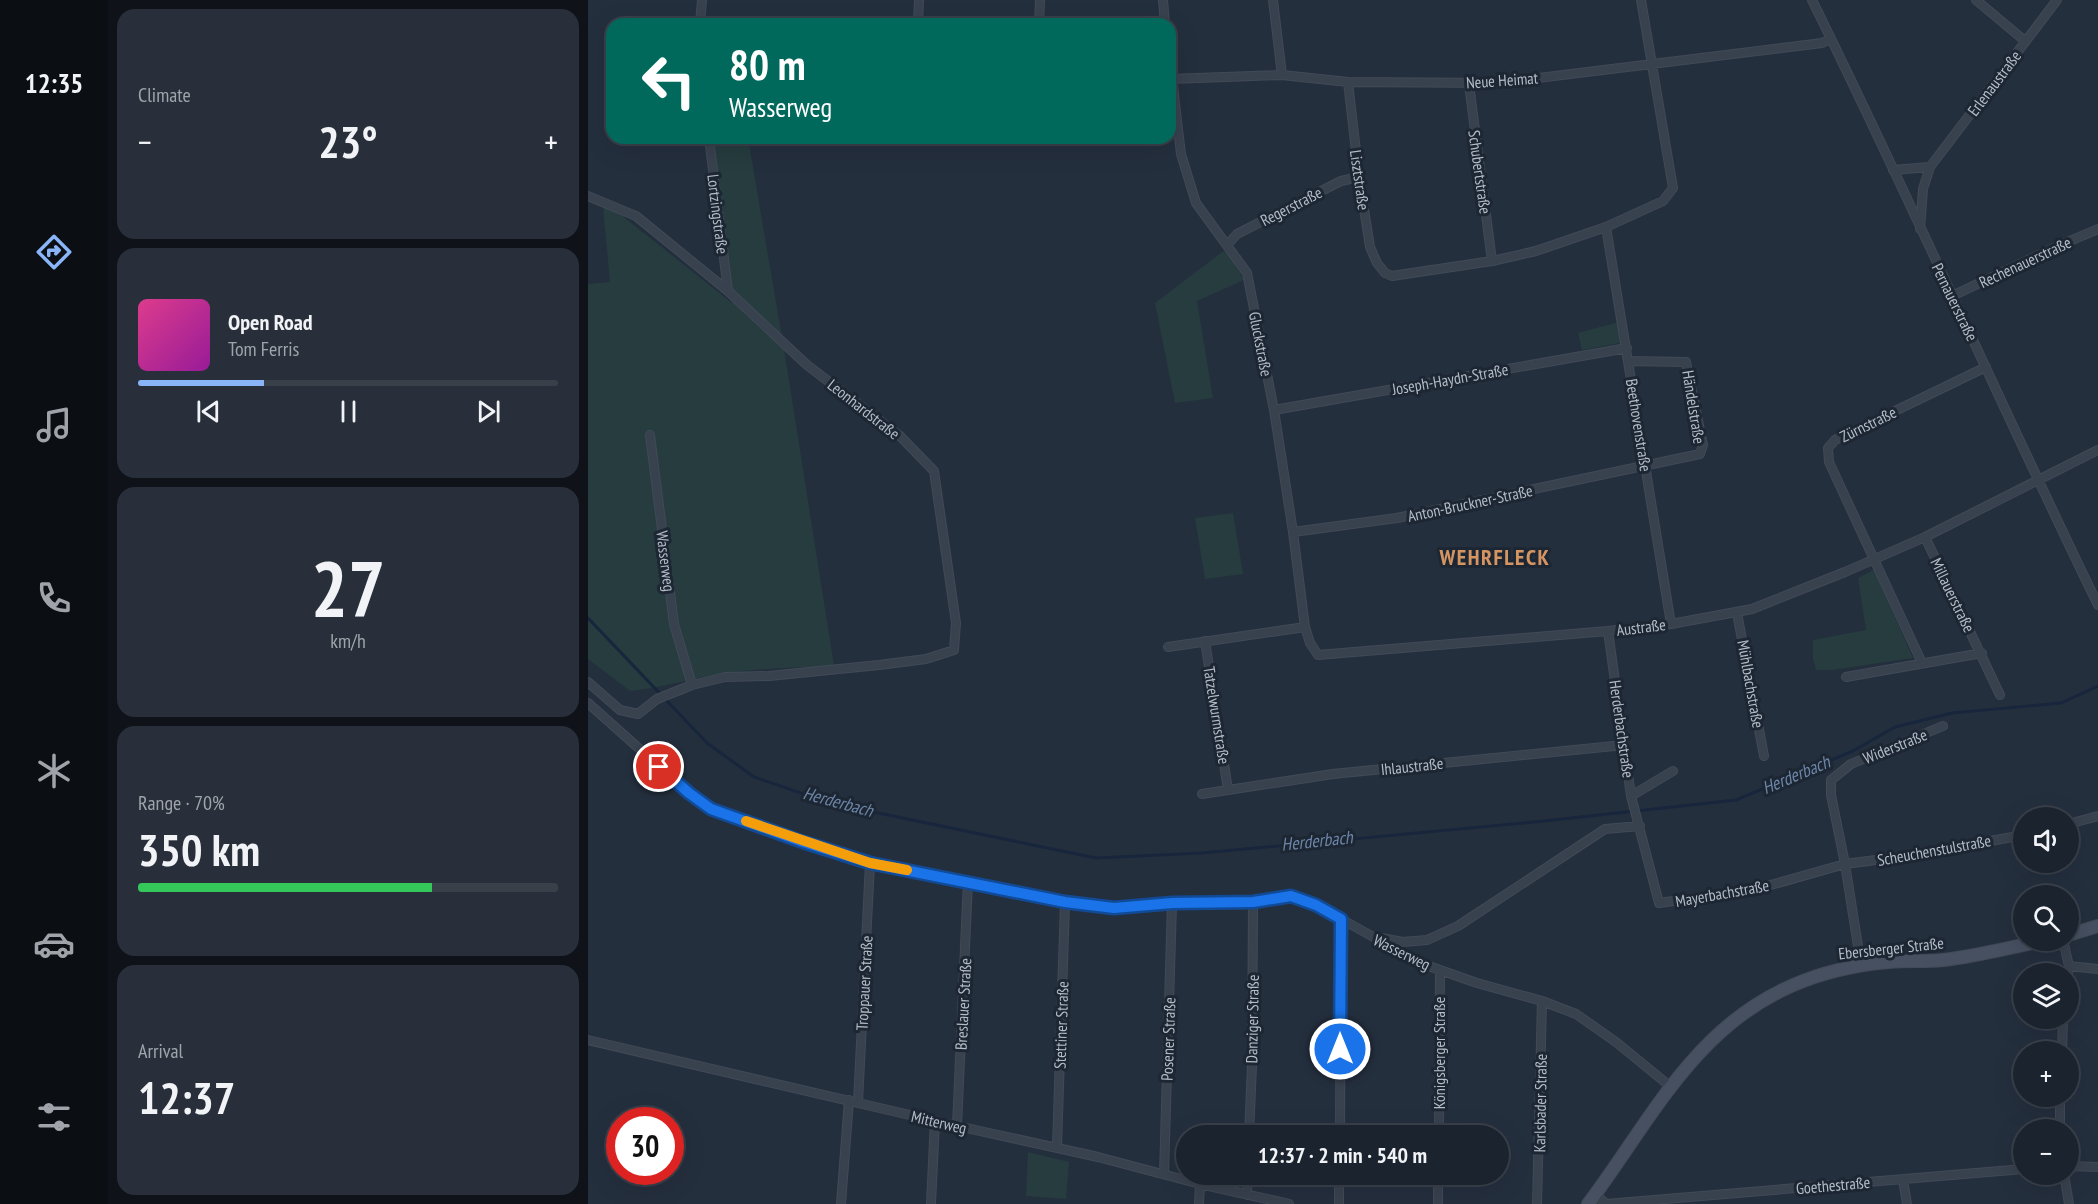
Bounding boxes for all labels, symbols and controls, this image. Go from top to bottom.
text: 80 m [729,37,806,92]
icon: left [630,42,708,120]
street label: Erlenaustraße [1963,46,2025,120]
text: 12:35 [25,66,83,100]
street label: Neue Heimat [1465,67,1539,92]
text: Climate [138,82,191,108]
text: Wasserweg [729,90,832,124]
text: 23° [318,112,378,170]
text: − [138,120,152,163]
text: + [544,120,558,163]
street label: Schubertstraße [1464,129,1496,215]
street label: Lisztstraße [1346,149,1374,211]
street label: Lortzingstraße [703,173,733,255]
street label: Regerstraße [1257,182,1325,230]
icon: directions [33,231,75,273]
street label: Rechenauerstraße [1976,232,2074,292]
street label: Pernauerstraße [1928,260,1982,344]
text: Open Road [228,308,313,336]
street label: Gluckstraße [1245,310,1277,378]
text: Tom Ferris [228,336,299,362]
street label: Joseph-Haydn-Straße [1389,359,1510,399]
street label: Händelstraße [1678,369,1710,445]
street label: Leonhardstraße [824,375,904,443]
street label: Beethovenstraße [1622,377,1656,473]
icon: previous [192,395,225,428]
icon: pause [332,395,365,428]
icon: next [472,395,505,428]
street label: Zürnstraße [1836,402,1900,446]
icon: music [33,404,75,446]
street label: Anton-Bruckner-Straße [1406,480,1534,526]
street label: Wasserweg [652,529,680,593]
text: 27 [311,538,385,639]
district label: WEHRFLECK [1438,543,1551,571]
street label: Millauerstraße [1926,554,1980,636]
icon: phone [33,577,75,619]
street label: Austraße [1615,614,1667,640]
text: km/h [330,628,366,654]
street label: Mühlbachstraße [1733,638,1769,730]
street label: Tatzelwurmstraße [1199,665,1235,765]
street label: Herderbachstraße [1605,679,1639,779]
street label: Widerstraße [1860,724,1930,768]
pin [633,741,684,792]
icon: climate [33,750,75,792]
icon: arrive [642,750,675,783]
water label: Herderbach [1758,750,1834,799]
street label: Ihlaustraße [1380,753,1444,779]
water label: Herderbach [801,781,877,822]
text: Range · 70% [138,790,225,816]
map controls [2013,807,2079,1185]
button: sound [2013,807,2079,873]
text: 350 km [138,820,260,878]
water label: Herderbach [1280,825,1355,856]
street label: Scheuchenstulstraße [1876,830,1992,870]
street label: Mayerbachstraße [1674,875,1770,911]
button: search [2013,885,2079,951]
icon: car [33,923,75,965]
street label: Wasserweg [1370,930,1434,974]
street label: Ebersberger Straße [1837,933,1945,963]
street label: Troppauer Straße [852,935,876,1031]
street label: Breslauer Straße [951,958,975,1050]
button: layers [2013,963,2079,1029]
street label: Danziger Straße [1241,974,1263,1064]
street label: Stettiner Straße [1049,981,1073,1069]
street label: Posener Straße [1157,997,1179,1081]
street label: Königsberger Straße [1429,997,1449,1109]
position arrow [1308,1017,1372,1081]
text: Arrival [138,1038,183,1064]
button: + [2013,1041,2079,1107]
street label: Karlsbader Straße [1529,1054,1551,1152]
text: 12:37 [138,1068,235,1126]
icon: filters [33,1096,75,1138]
street label: Mitterweg [909,1106,969,1138]
speed limit sign: 30 [606,1107,684,1185]
button: − [2013,1119,2079,1185]
text: 12:37 · 2 min · 540 m [1258,1141,1427,1169]
street label: Goethestraße [1795,1172,1871,1198]

